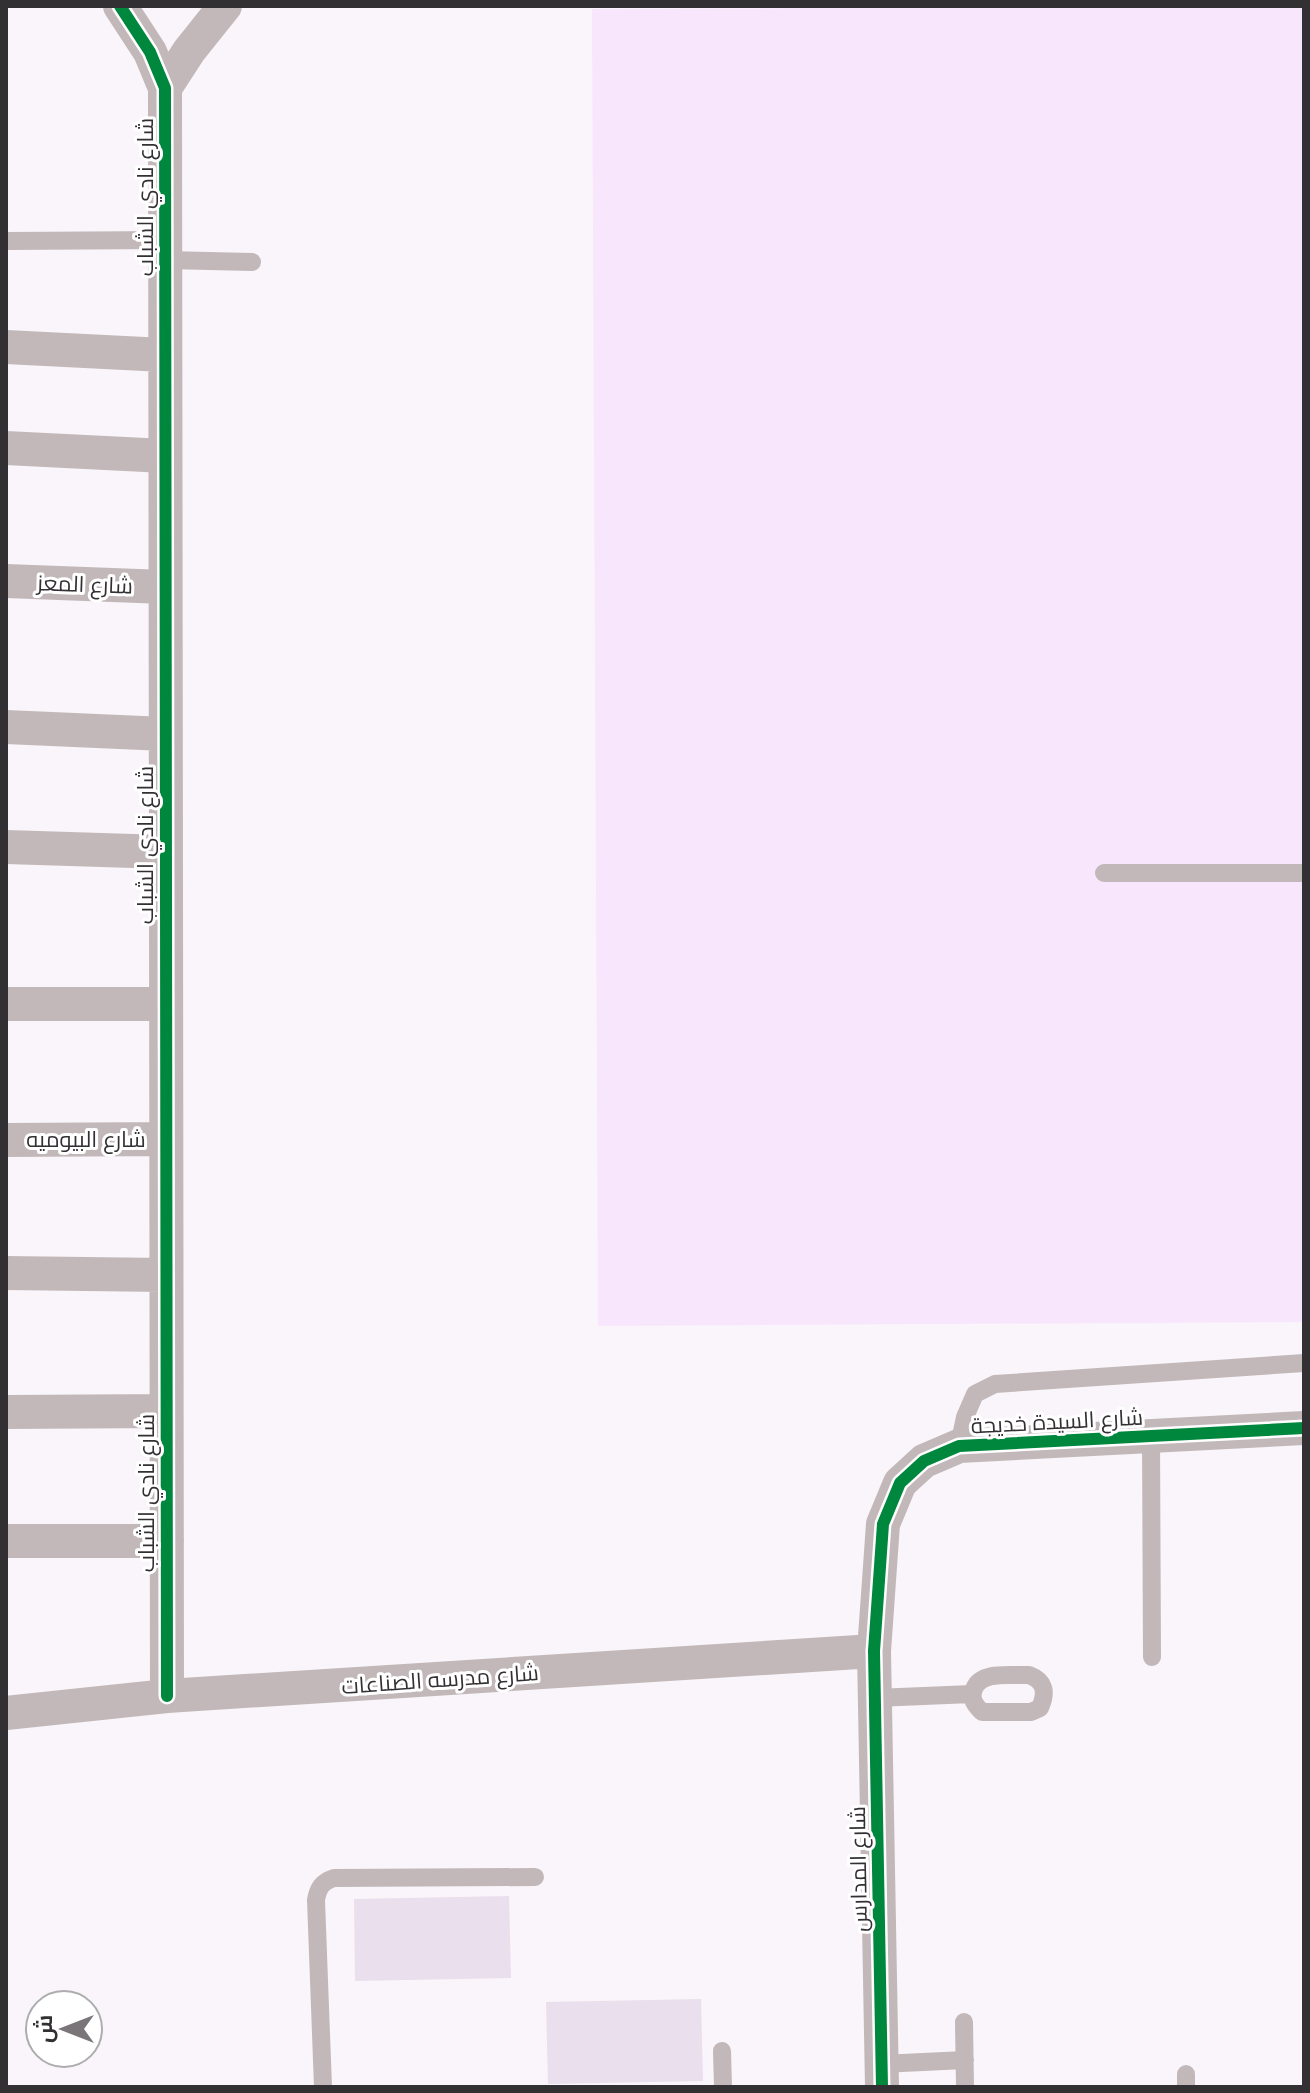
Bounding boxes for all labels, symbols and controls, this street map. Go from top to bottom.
street label: شارع نادي الشباب [131,118,162,276]
street label: شارع المعز [34,568,133,601]
street label: شارع نادي الشباب [131,766,162,924]
street label: شارع البيوميه [26,1125,146,1154]
street label: شارع السيدة خديجة [970,1403,1144,1440]
street label: شارع نادي الشباب [132,1414,163,1572]
street label: شارع مدرسه الصناعات [340,1658,540,1701]
street label: شارع المدارس [843,1806,874,1932]
north arrow [24,1989,104,2069]
text: ش [30,2015,58,2043]

